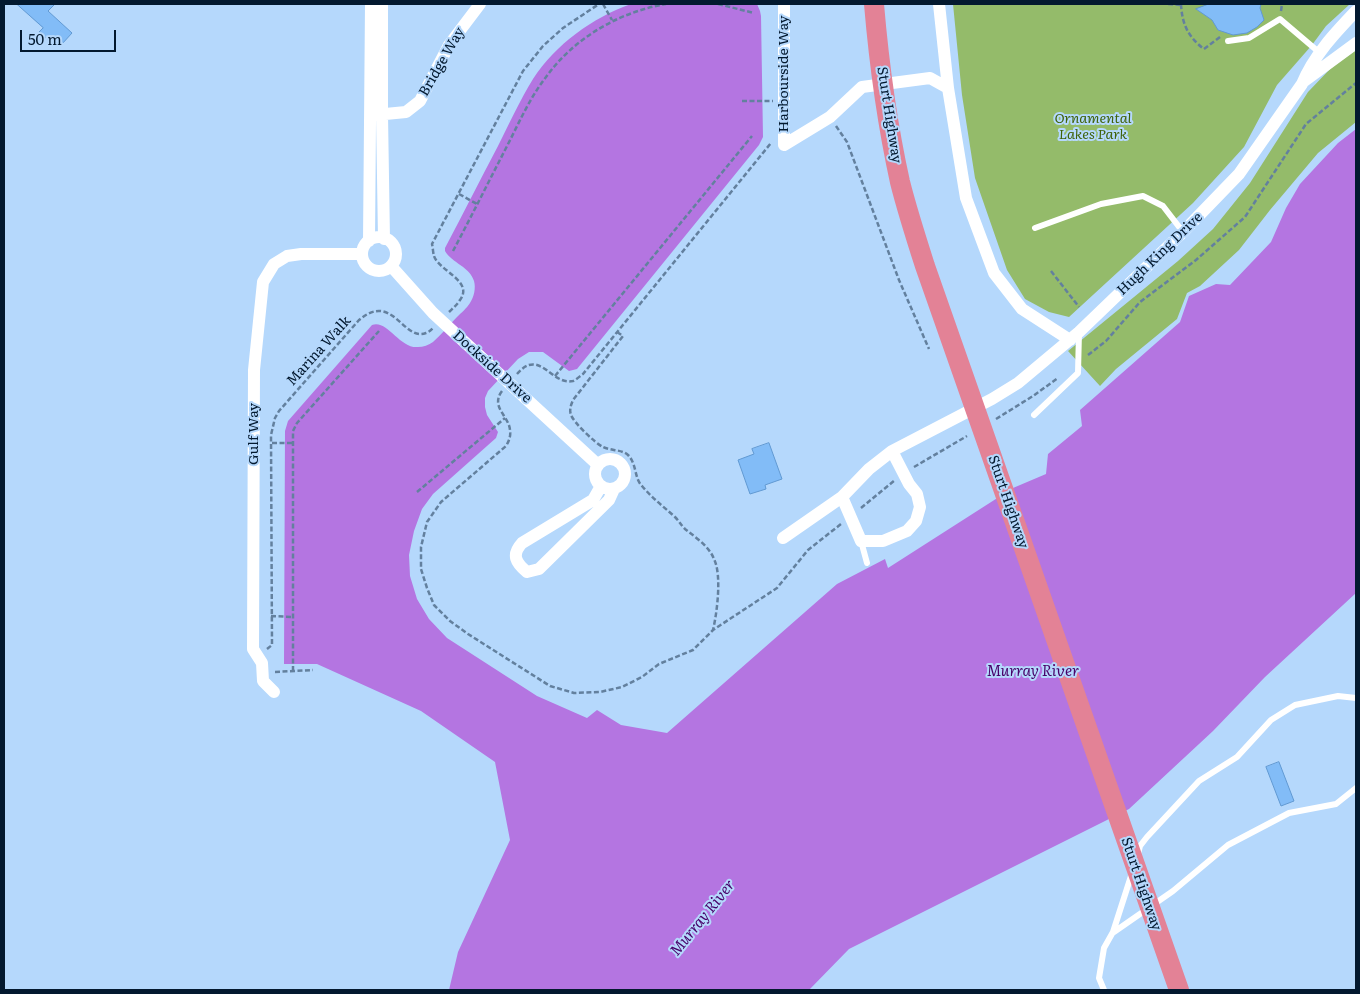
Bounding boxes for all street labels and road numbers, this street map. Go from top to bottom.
street label: Harbourside Way [776,15,792,133]
street label: Bridge Way [416,25,468,99]
street label: Sturt Highway [873,66,905,164]
street label: Hugh King Drive [1114,209,1206,299]
street label: Marina Walk [283,313,355,389]
street label: Dockside Drive [449,327,535,407]
street label: Gulf Way [246,403,262,465]
street label: Sturt Highway [984,453,1032,551]
street label: Sturt Highway [1117,835,1165,933]

